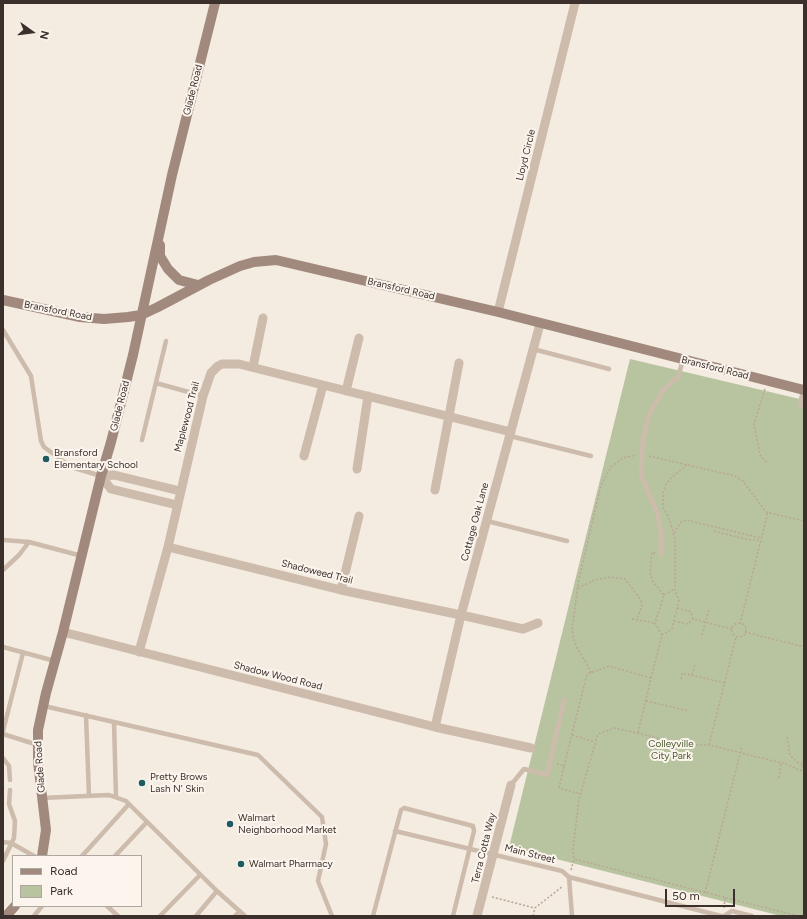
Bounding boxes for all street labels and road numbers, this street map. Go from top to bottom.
street label: Glade Road [181,63,205,117]
street label: Lloyd Circle [514,128,538,182]
street label: Bransford Road [366,275,436,303]
street label: Bransford Road [23,299,93,323]
street label: Bransford Road [680,354,750,382]
street label: Glade Road [108,379,132,433]
street label: Maplewood Trail [172,380,202,454]
street label: Cottage Oak Lane [459,481,491,563]
street label: Shadoweed Trail [280,557,354,587]
street label: Shadow Wood Road [232,659,324,693]
street label: Glade Road [32,741,48,793]
street label: Terra Cotta Way [469,811,499,885]
street label: Main Street [503,842,557,866]

